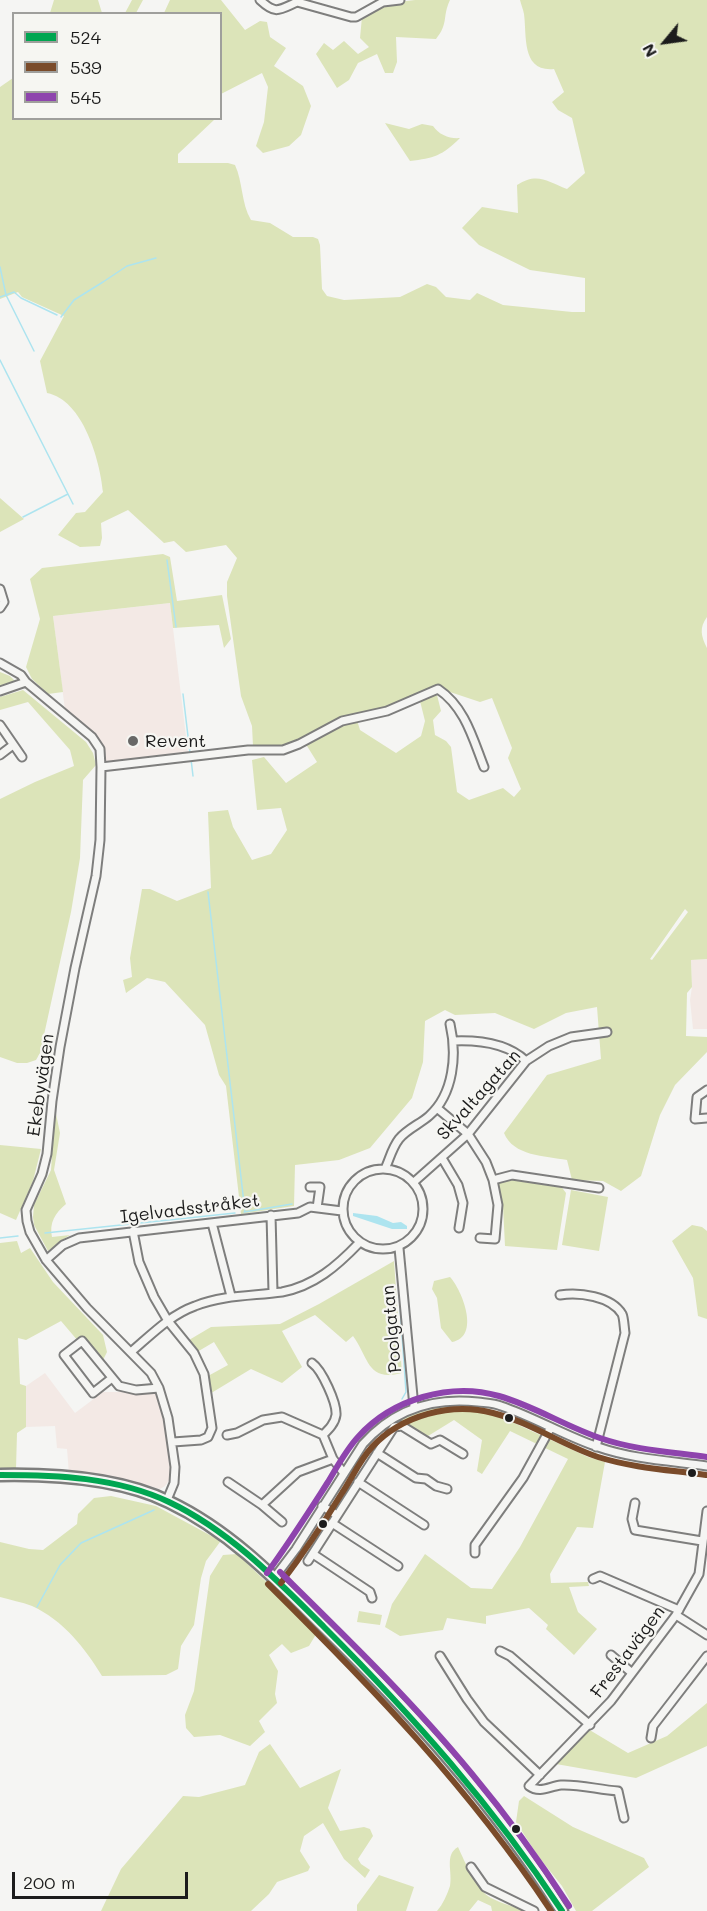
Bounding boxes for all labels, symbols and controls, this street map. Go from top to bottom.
legend [12,12,222,120]
north arrow [635,12,695,72]
text: 524 [70,25,101,49]
text: N [637,41,661,61]
text: 539 [70,55,102,79]
text: 545 [70,85,102,109]
place label: Revent [145,730,206,752]
marker: Revent [126,734,140,748]
street label: Ekebyvägen [23,1032,59,1138]
street label: Skvaltagatan [433,1045,525,1145]
street label: Igelvadsstråket [119,1190,261,1228]
street label: Poolgatan [377,1284,407,1374]
unlabelled marker [503,1412,515,1424]
unlabelled marker [686,1467,698,1479]
unlabelled marker [317,1518,329,1530]
street label: Frestavägen [586,1602,670,1702]
unlabelled marker [510,1823,522,1835]
scale bar [15,1860,190,1898]
text: 200 m [23,1870,75,1894]

